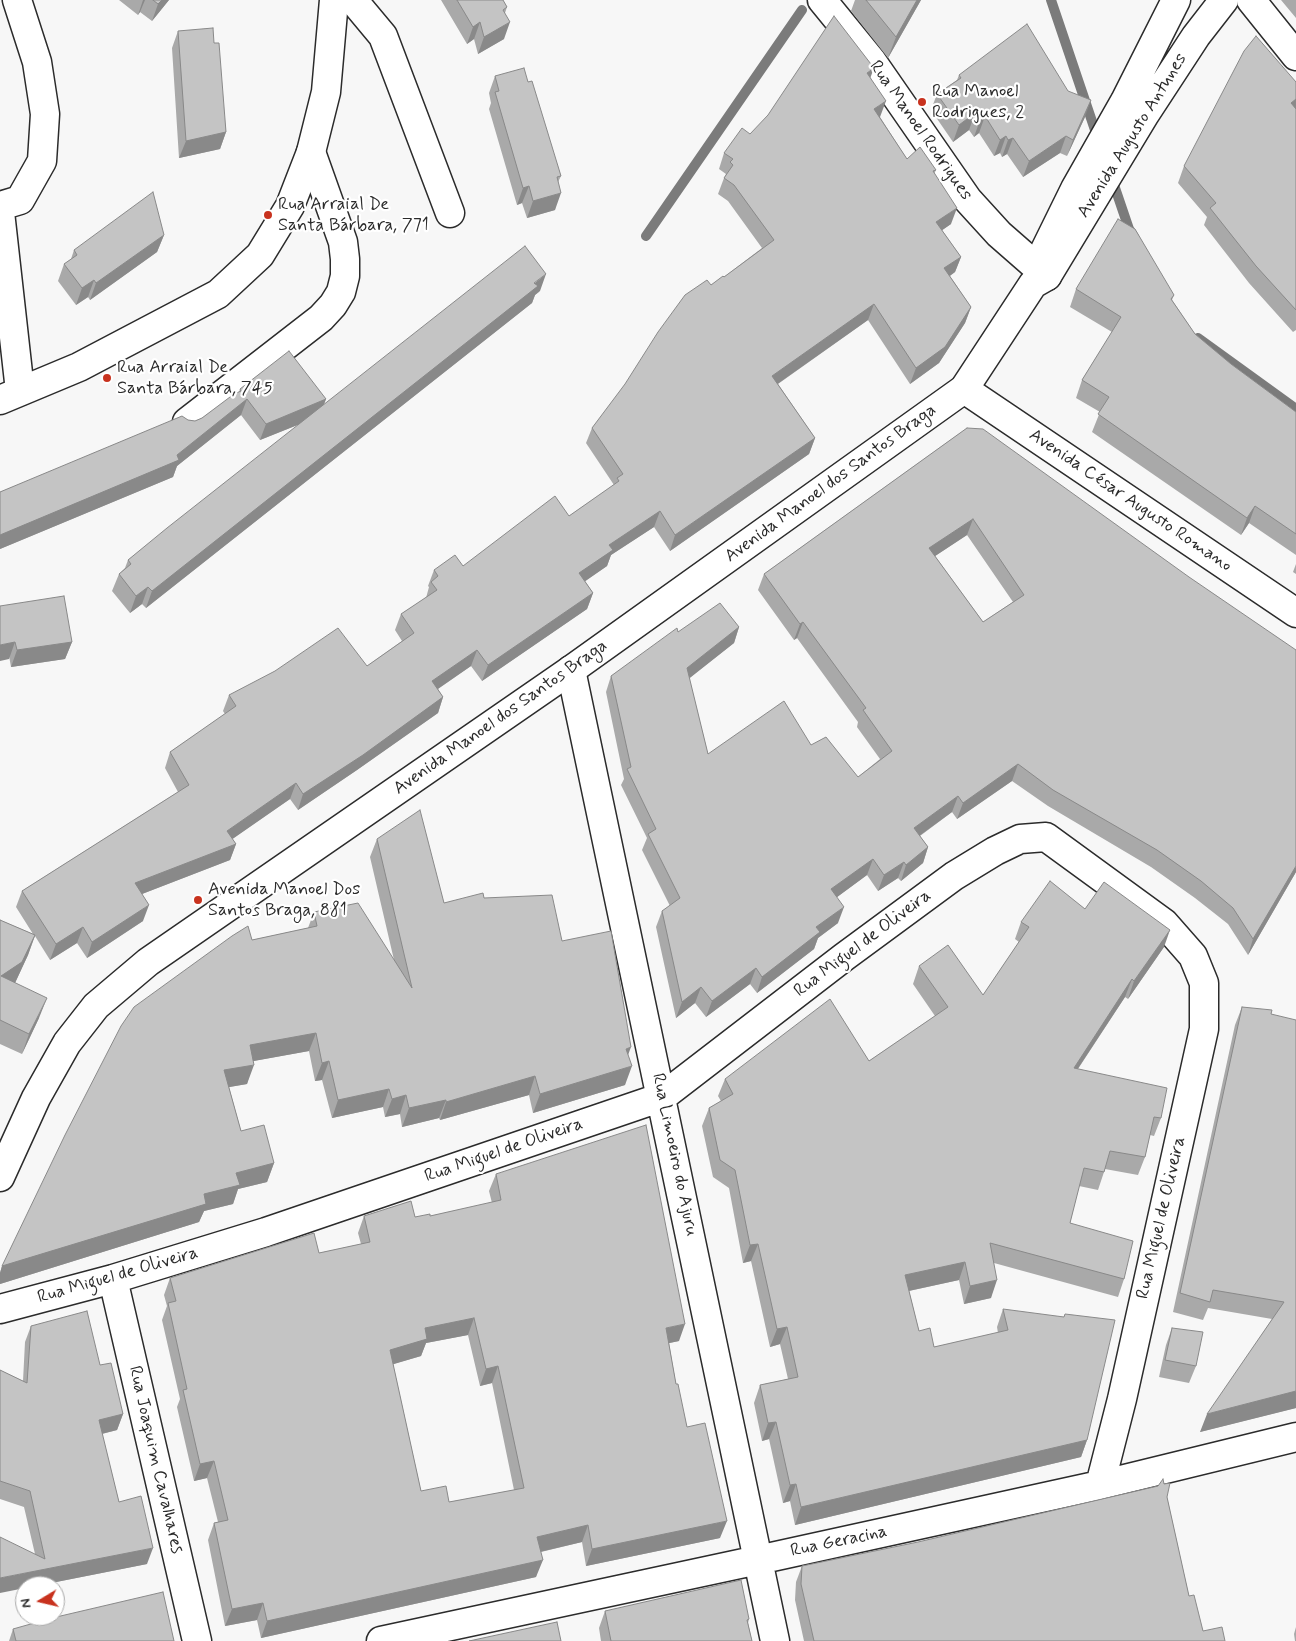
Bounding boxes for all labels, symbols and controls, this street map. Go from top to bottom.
street label: Avenida Augusto Antunes [1074,50,1192,222]
street label: Rua Manoel Rodrigues [864,57,976,205]
place label: Rua Manoel Rodrigues, 2 [932,81,1024,124]
marker: Rua Manoel Rodrigues, 2 [916,96,928,108]
place label: Rua Arraial De Santa Bárbara, 771 [278,194,429,236]
marker: Rua Arraial De Santa Bárbara, 771 [262,209,274,221]
place label: Rua Arraial De Santa Bárbara, 745 [117,357,273,399]
marker: Rua Arraial De Santa Bárbara, 745 [101,372,113,384]
street label: Avenida Manoel dos Santos Braga [721,400,941,568]
street label: Avenida César Augusto Romano [1024,425,1236,577]
street label: Avenida Manoel dos Santos Braga [390,636,612,800]
place label: Avenida Manoel Dos Santos Braga, 881 [208,879,360,922]
street label: Rua Miguel de Oliveira [790,885,936,1003]
marker: Avenida Manoel Dos Santos Braga, 881 [192,894,204,906]
street label: Rua Limoeiro do Ajuru [646,1072,702,1238]
street label: Rua Miguel de Oliveira [422,1114,586,1188]
street label: Rua Miguel de Oliveira [1133,1135,1191,1301]
street label: Rua Miguel de Oliveira [35,1243,201,1309]
street label: Rua Joaquim Cavalhares [123,1364,187,1556]
street label: Rua Geracina [789,1521,889,1563]
north arrow [15,1576,65,1626]
text: N [17,1597,36,1609]

